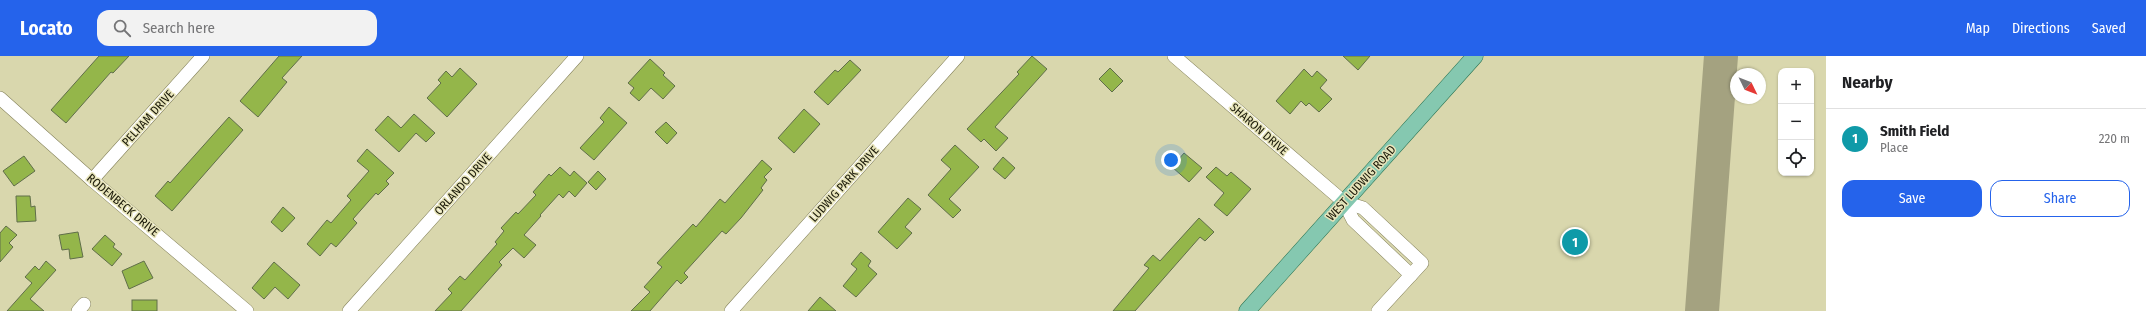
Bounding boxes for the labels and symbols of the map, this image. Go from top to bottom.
north arrow [1730,68,1766,104]
street label: PELHAM DRIVE [119,87,177,149]
street label: SHARON DRIVE [1227,100,1291,158]
street label: WEST LUDWIG ROAD [1323,142,1399,224]
street label: LUDWIG PARK DRIVE [806,143,882,225]
street label: ORLANDO DRIVE [431,150,495,218]
your location [1161,150,1181,170]
street label: RODENBECK DRIVE [84,171,162,239]
pin: 1 [1562,227,1588,257]

